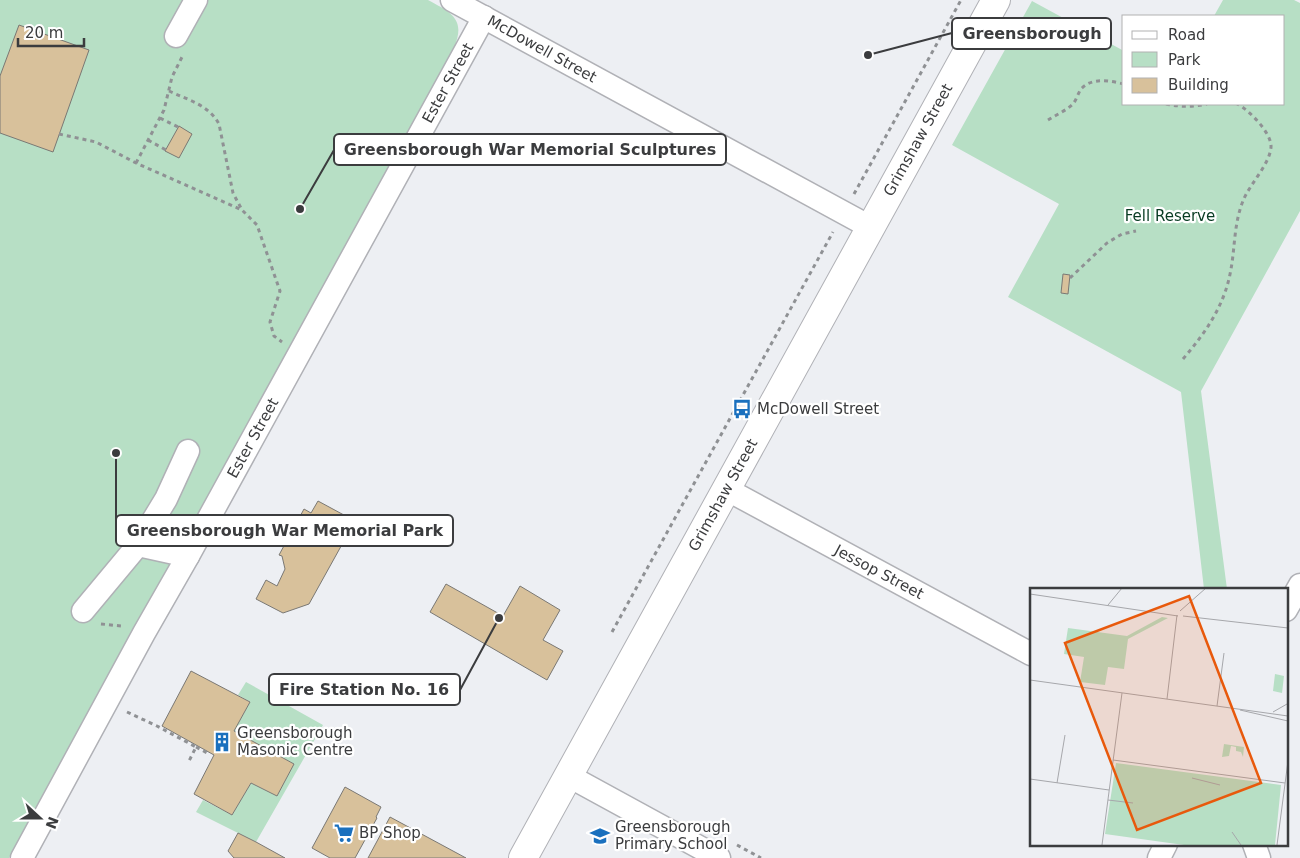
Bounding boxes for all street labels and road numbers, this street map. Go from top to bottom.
street label: McDowell Street [484,12,600,87]
street label: Ester Street [419,40,477,126]
street label: Grimshaw Street [880,81,956,199]
street label: Ester Street [224,395,282,481]
street label: Grimshaw Street [685,436,761,554]
street label: Jessop Street [830,541,927,603]

